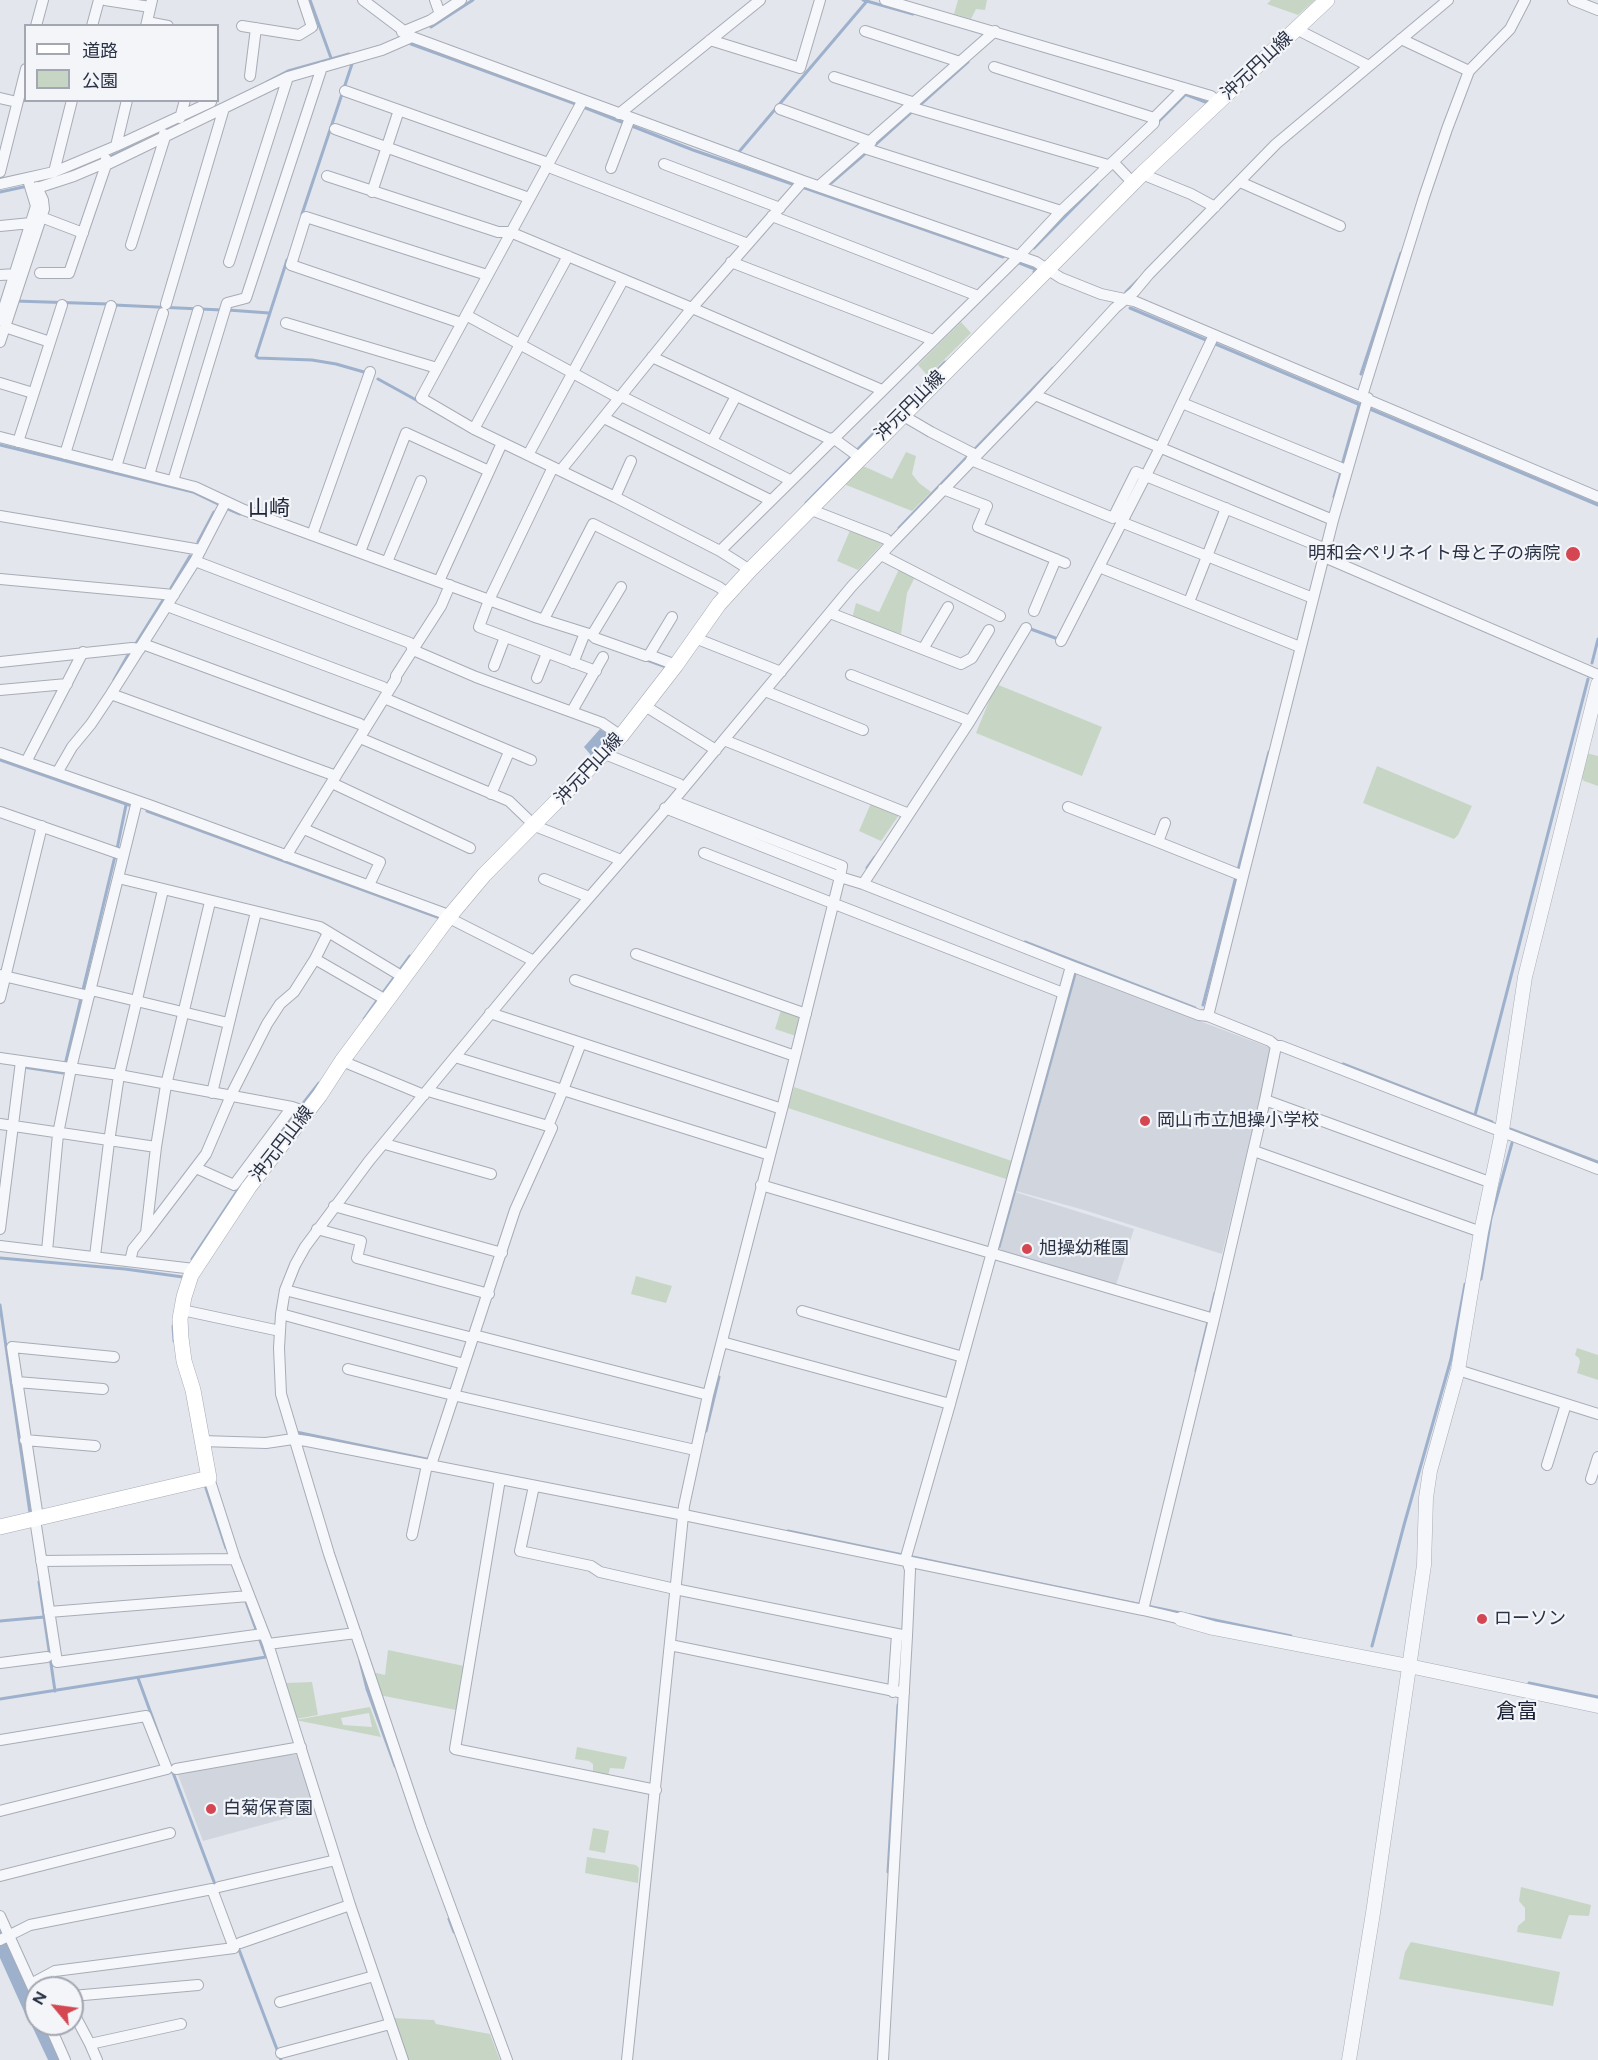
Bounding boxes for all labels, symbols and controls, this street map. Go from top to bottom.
legend [24,24,219,102]
street label: 沖元円山線 [1217,27,1297,105]
text: 道路 [82,40,118,62]
text: 公園 [82,70,118,92]
street label: 沖元円山線 [871,367,949,445]
district label: 山崎 [248,496,290,522]
place label: 明和会ペリネイト母と子の病院 [1308,543,1560,565]
marker: 明和会ペリネイト母と子の病院 [1564,545,1582,563]
street label: 沖元円山線 [550,729,628,809]
street label: 沖元円山線 [246,1102,318,1186]
place label: 岡山市立旭操小学校 [1157,1110,1319,1132]
marker: 岡山市立旭操小学校 [1138,1114,1152,1128]
place label: 旭操幼稚園 [1039,1238,1129,1260]
marker: 旭操幼稚園 [1020,1242,1034,1256]
place label: ローソン [1494,1608,1566,1630]
marker: ローソン [1475,1612,1489,1626]
district label: 倉富 [1496,1699,1538,1725]
place label: 白菊保育園 [223,1798,313,1820]
marker: 白菊保育園 [204,1802,218,1816]
north arrow [24,1976,84,2036]
text: N [28,1988,51,2008]

